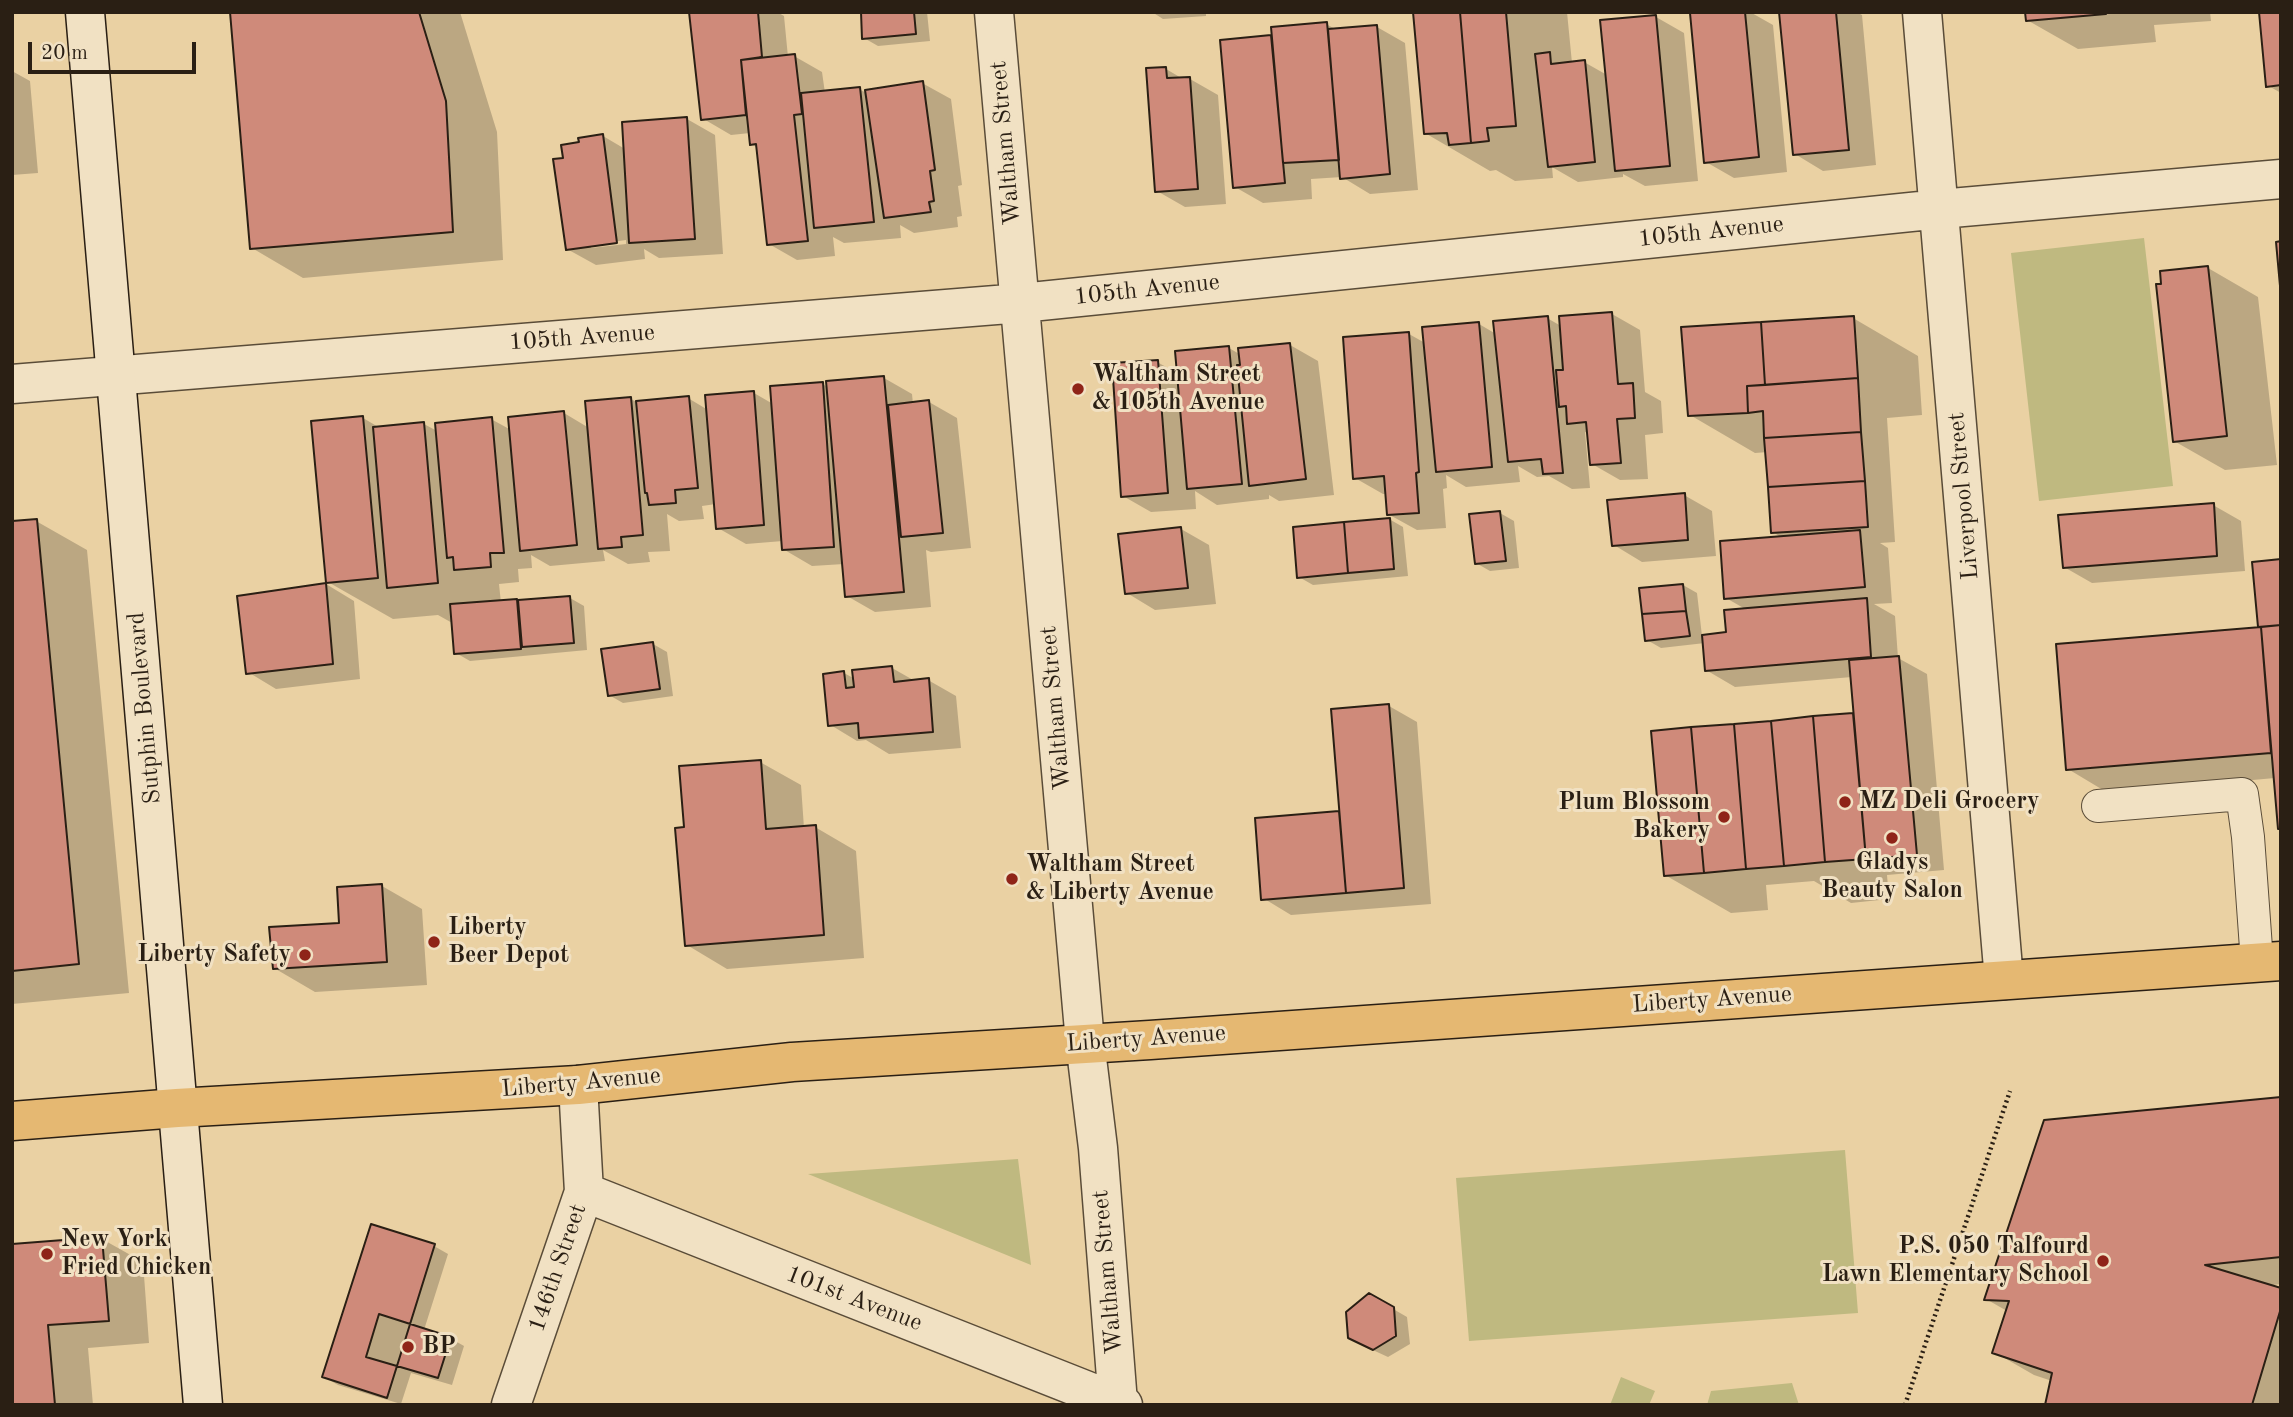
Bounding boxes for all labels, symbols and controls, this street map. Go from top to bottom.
scale bar [32,28,200,72]
text: 20 m [41,43,88,64]
street label: Waltham Street [984,60,1028,226]
street label: 105th Avenue [1637,210,1785,254]
street label: 105th Avenue [1073,268,1221,312]
street label: 105th Avenue [508,319,656,357]
place label: Waltham Street & 105th Avenue [1092,361,1265,417]
marker: Waltham Street & 105th Avenue [1070,381,1086,397]
street label: Liverpool Street [1942,411,1986,581]
street label: Sutphin Boulevard [122,611,168,805]
street label: Waltham Street [1034,625,1078,791]
place label: MZ Deli Grocery [1859,788,2039,816]
place label: Plum Blossom Bakery [1558,789,1710,845]
marker: MZ Deli Grocery [1837,794,1853,810]
marker: Plum Blossom Bakery [1716,809,1732,825]
marker: Gladys Beauty Salon [1884,830,1900,846]
place label: Gladys Beauty Salon [1821,849,1963,905]
place label: Waltham Street & Liberty Avenue [1026,851,1214,907]
marker: Waltham Street & Liberty Avenue [1004,871,1020,887]
place label: Liberty Beer Depot [448,914,569,970]
marker: Liberty Beer Depot [426,934,442,950]
place label: Liberty Safety [137,941,291,969]
marker: Liberty Safety [297,947,313,963]
street label: Liberty Avenue [1631,980,1793,1020]
street label: Liberty Avenue [1065,1019,1227,1059]
street label: Liberty Avenue [500,1062,662,1104]
street label: Waltham Street [1086,1189,1130,1355]
street label: 146th Street [523,1200,593,1336]
place label: New York Fried Chicken [61,1226,211,1282]
place label: P.S. 050 Talfourd Lawn Elementary School [1822,1233,2089,1289]
marker: New York Fried Chicken [39,1246,55,1262]
marker: P.S. 050 Talfourd Lawn Elementary School [2095,1253,2111,1269]
street label: 101st Avenue [782,1260,926,1338]
place label: BP [422,1333,456,1361]
marker: BP [400,1339,416,1355]

